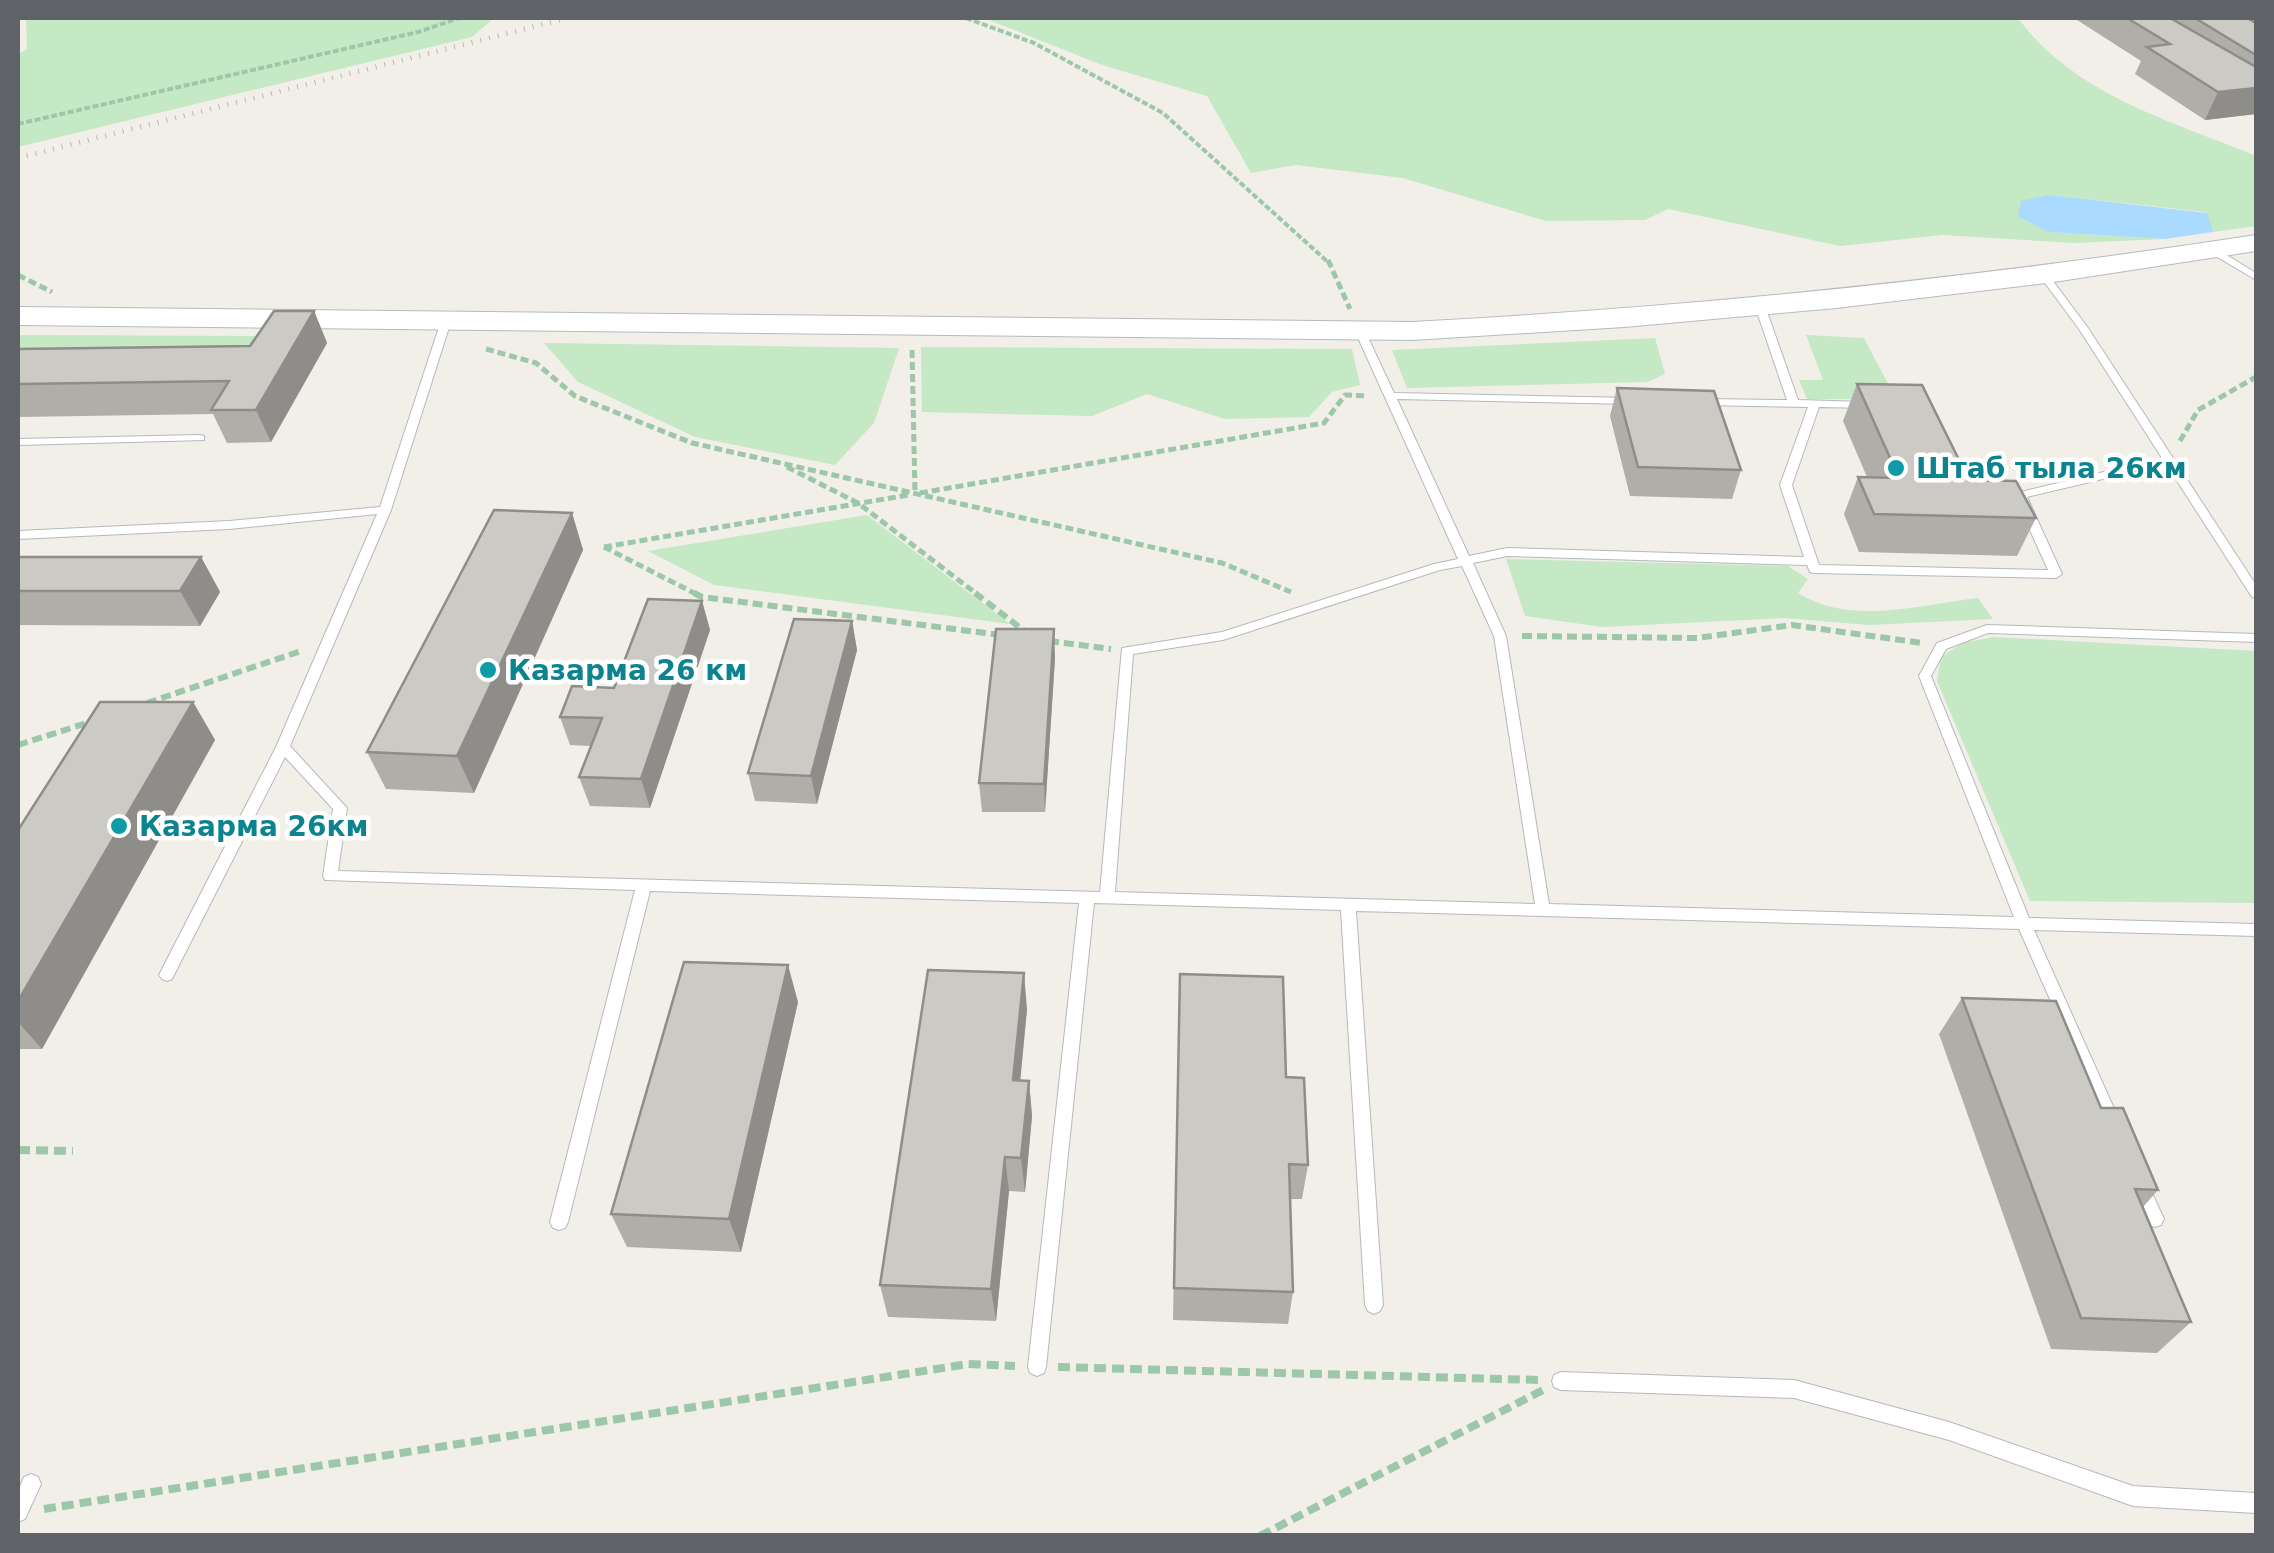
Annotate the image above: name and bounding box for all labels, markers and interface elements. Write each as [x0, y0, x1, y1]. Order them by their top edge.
place label: Штаб тыла 26км [1916, 452, 2187, 485]
marker: Штаб тыла 26км [1885, 457, 1907, 479]
place label: Казарма 26 км [508, 654, 747, 687]
marker: Казарма 26 км [477, 659, 499, 681]
place label: Казарма 26км [139, 810, 368, 843]
marker: Казарма 26км [108, 815, 130, 837]

